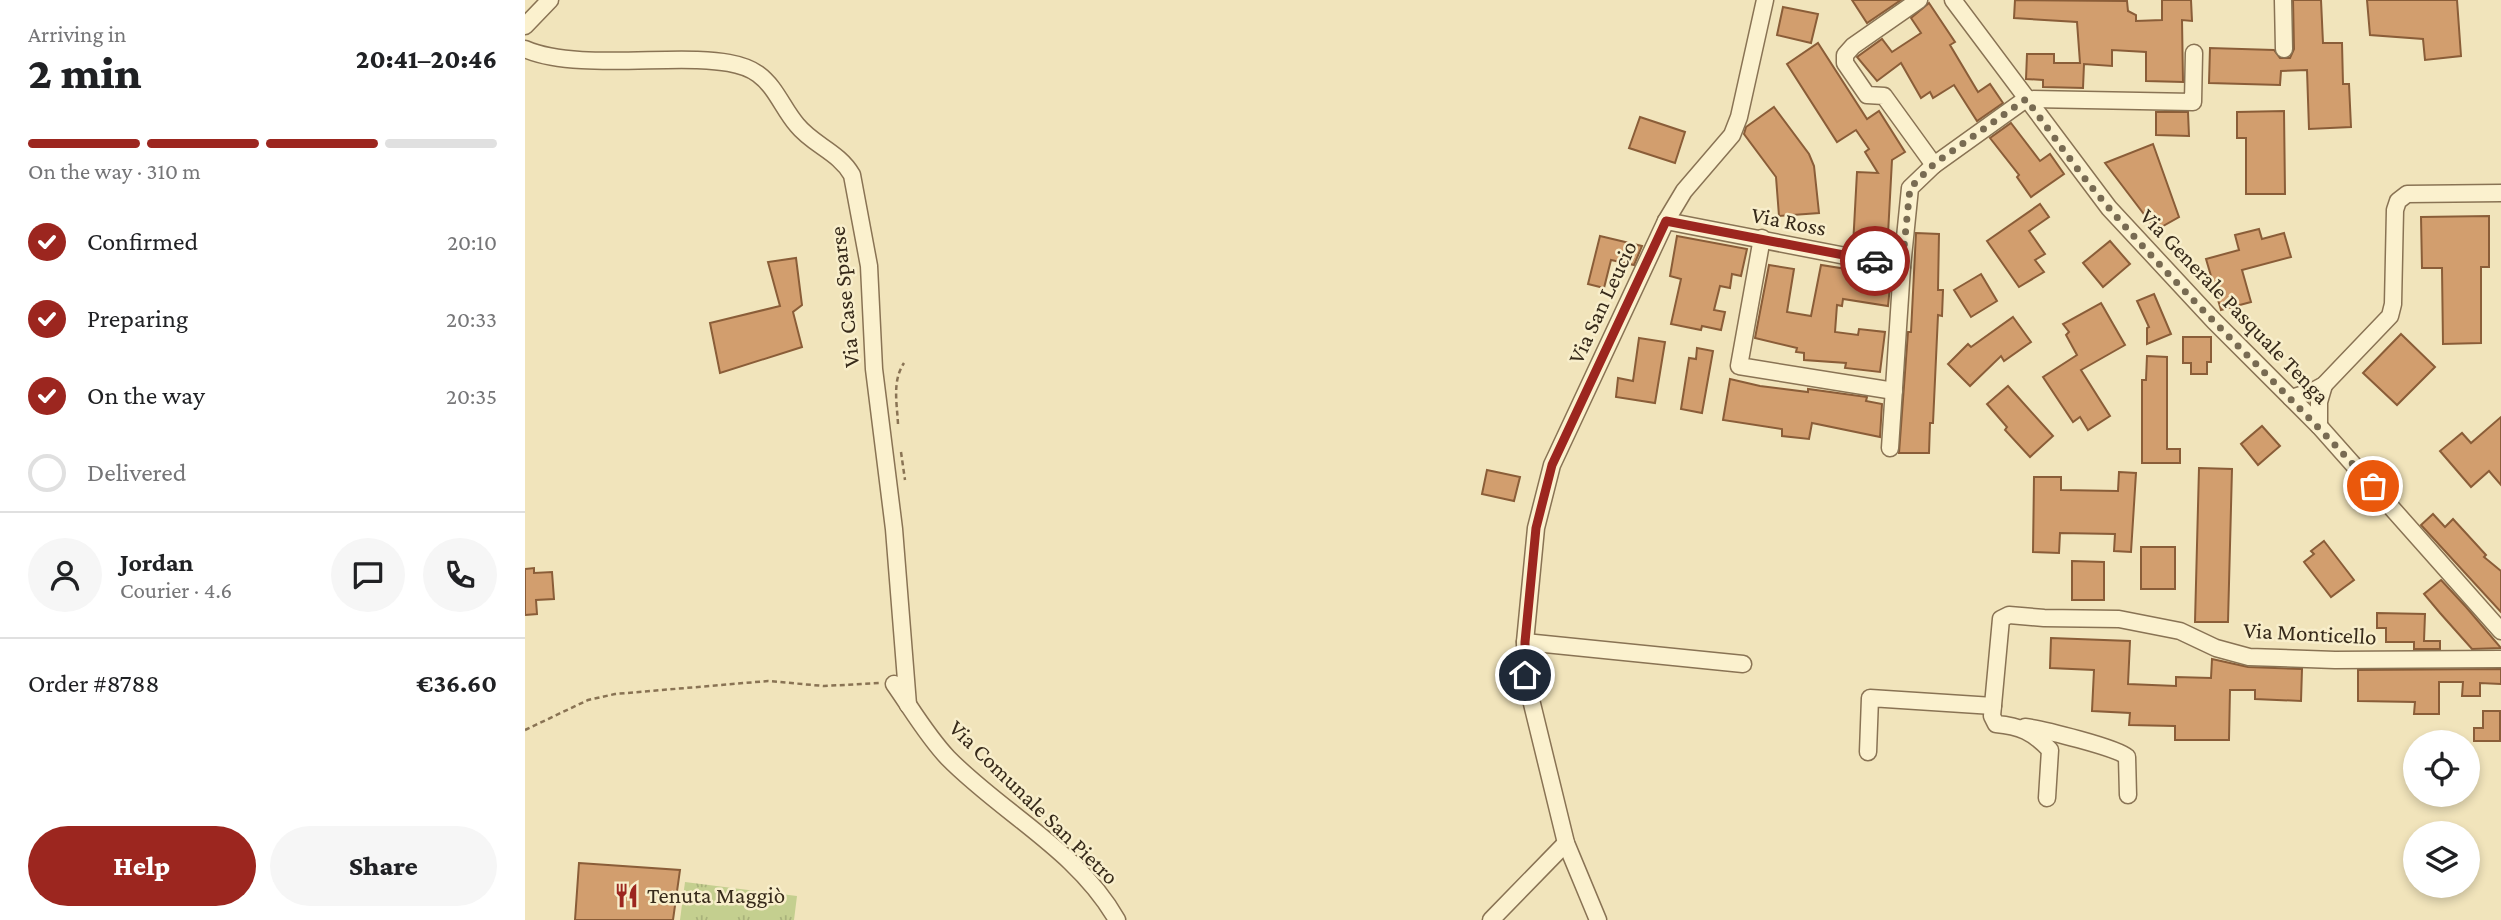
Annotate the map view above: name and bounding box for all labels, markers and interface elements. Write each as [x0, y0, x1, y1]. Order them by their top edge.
text: Arriving in [28, 21, 126, 47]
text: 20:41–20:46 [356, 45, 497, 74]
text: 2 min [28, 47, 142, 98]
text: On the way · 310 m [28, 158, 201, 184]
street label: Via Ross [1749, 201, 1829, 241]
street label: Via Generale Pasquale Tenga [2135, 203, 2335, 409]
icon: check [28, 223, 66, 261]
street label: Via Case Sparse [824, 225, 864, 369]
courier [1840, 226, 1910, 296]
text: Confirmed [87, 227, 198, 256]
text: 20:10 [447, 229, 497, 255]
street label: Via San Leucio [1562, 236, 1642, 368]
icon: car [1856, 242, 1894, 280]
icon: check [28, 300, 66, 338]
text: Preparing [87, 304, 188, 333]
text: 20:33 [446, 306, 497, 332]
icon: check [28, 377, 66, 415]
text: On the way [87, 381, 205, 410]
text: 20:35 [446, 383, 497, 409]
pin [2343, 456, 2403, 516]
text: Delivered [87, 458, 186, 487]
icon: bag [2354, 467, 2392, 505]
button: person [28, 538, 102, 612]
button: chat [331, 538, 405, 612]
button: phone [423, 538, 497, 612]
text: Jordan [120, 548, 194, 577]
text: Courier · 4.6 [120, 577, 232, 603]
street label: Via Monticello [2243, 617, 2377, 649]
pin [1495, 645, 1555, 705]
icon: home [1506, 656, 1544, 694]
text: Order #8788 [28, 669, 159, 698]
text: €36.60 [416, 669, 497, 698]
street label: Via Comunale San Pietro [944, 714, 1124, 890]
map controls [2403, 730, 2480, 898]
button: locate [2403, 730, 2480, 807]
button: layers [2403, 821, 2480, 898]
button: Help [28, 826, 256, 906]
button: Share [270, 826, 497, 906]
restaurant icon: Tenuta Maggiò [613, 881, 641, 909]
place label: Tenuta Maggiò [647, 882, 785, 908]

